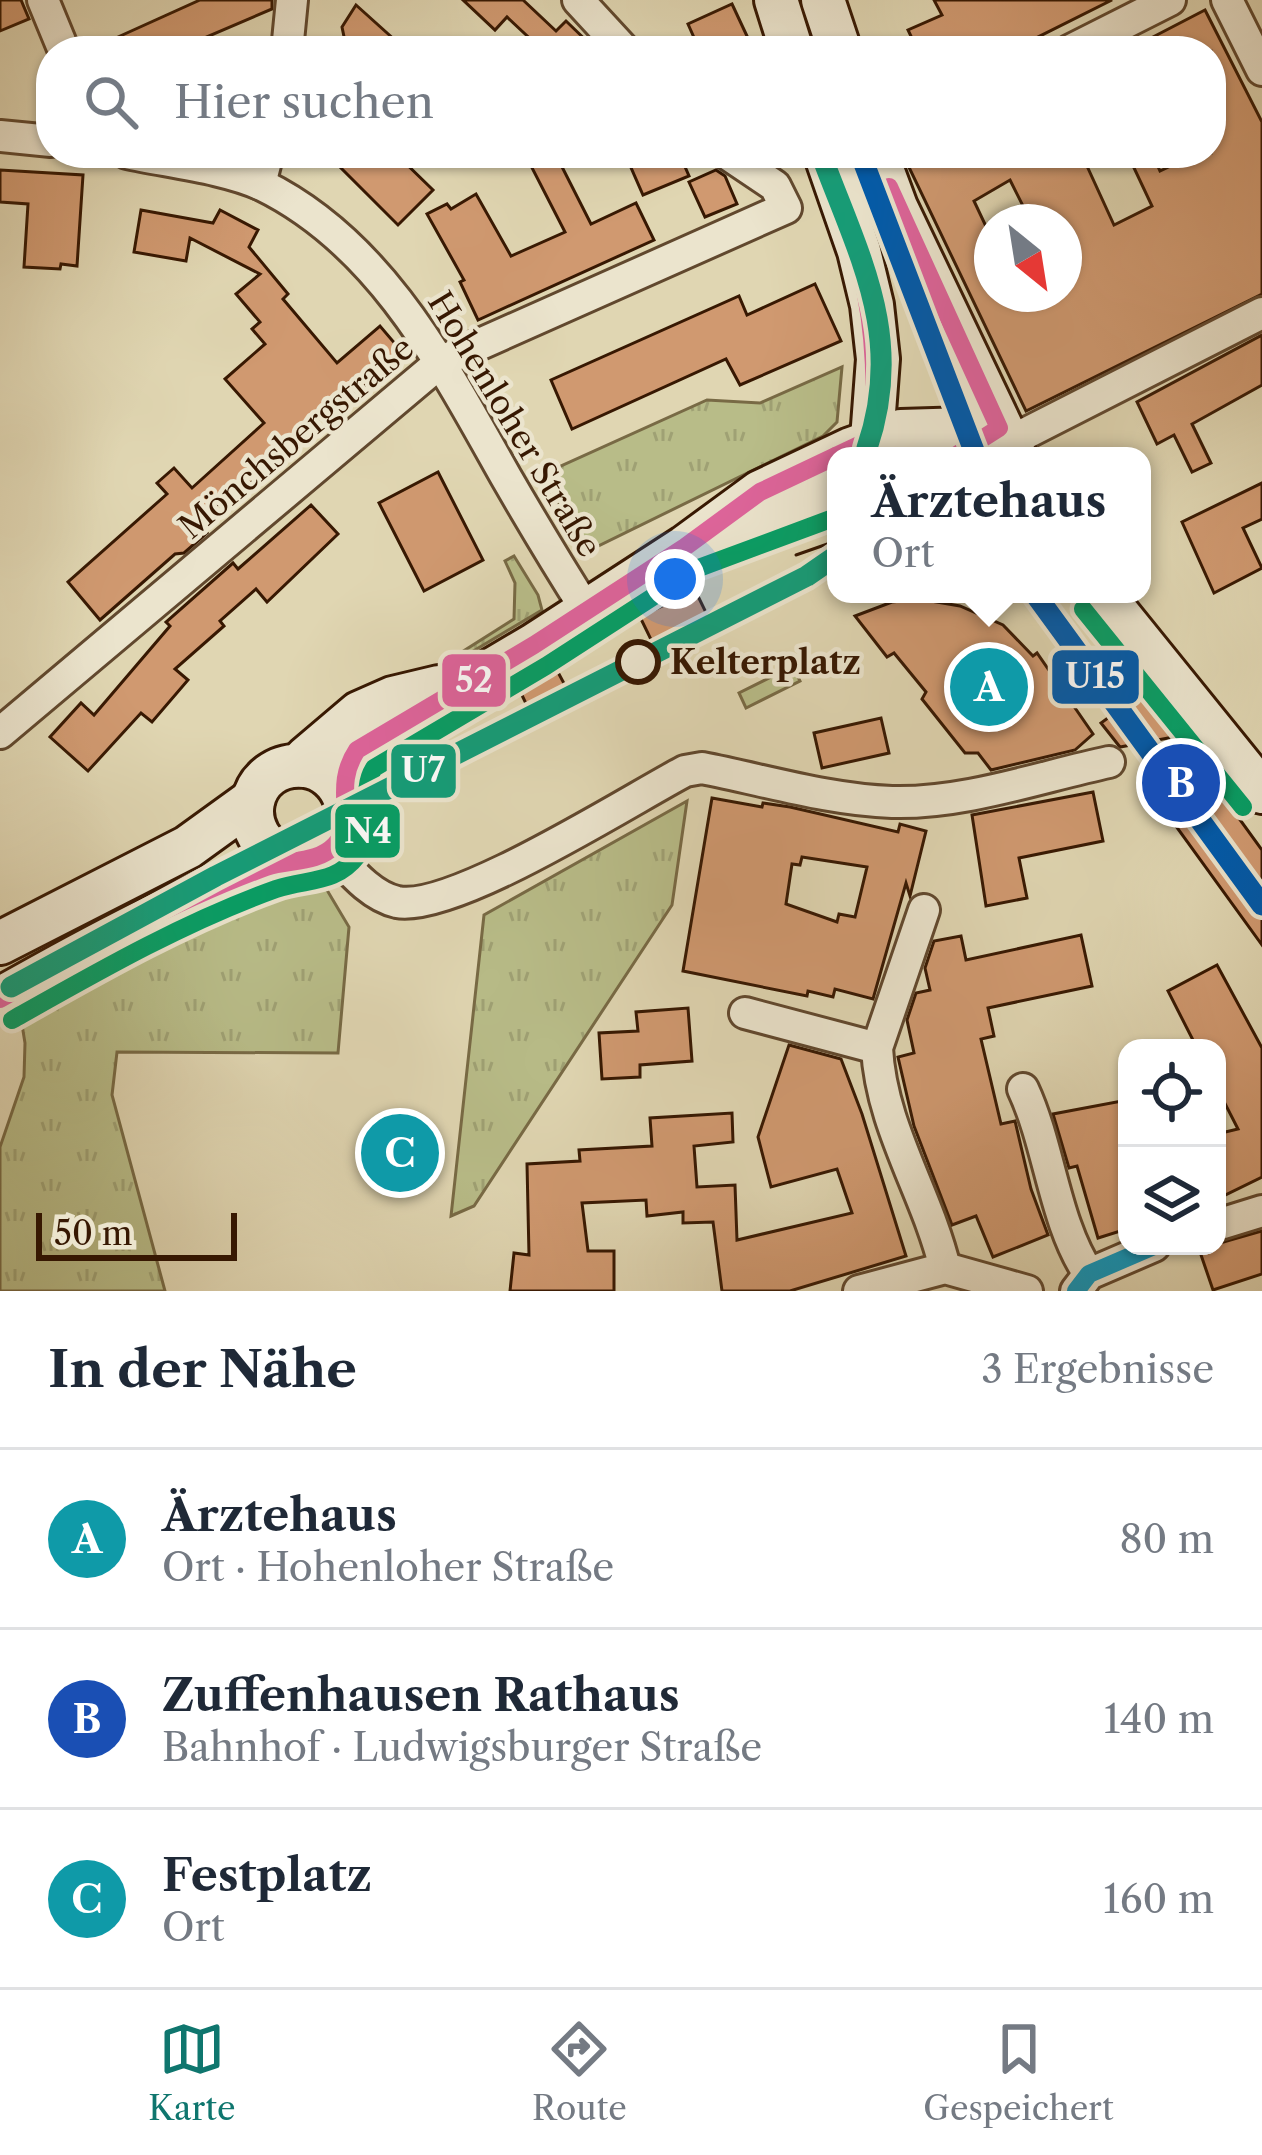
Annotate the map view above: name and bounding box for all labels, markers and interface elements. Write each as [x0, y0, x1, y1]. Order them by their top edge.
search box [36, 36, 1226, 168]
icon: search [78, 69, 144, 135]
text: Hier suchen [174, 74, 434, 130]
north arrow [974, 204, 1082, 312]
street label: Hohenloher Straße [419, 284, 610, 565]
street label: Mönchsbergstraße [171, 327, 422, 547]
popup [827, 447, 1151, 603]
text: Ärztehaus [872, 473, 1106, 529]
text: Ort [872, 529, 934, 577]
your location [645, 549, 705, 609]
marker: Kelterplatz [617, 641, 659, 683]
place label: Kelterplatz [670, 642, 861, 683]
pin: A [950, 642, 1028, 732]
line badge: U15 [1050, 648, 1141, 706]
line badge: 52 [440, 652, 508, 709]
text: U15 [1065, 656, 1125, 697]
text: 52 [455, 660, 493, 701]
pin: B [1142, 738, 1220, 828]
line badge: U7 [389, 742, 458, 800]
text: U7 [401, 750, 446, 791]
line badge: N4 [333, 802, 402, 860]
text: N4 [344, 811, 392, 852]
map controls [1118, 1039, 1226, 1255]
button: locate [1118, 1039, 1226, 1147]
pin: C [361, 1108, 439, 1198]
button: layers [1118, 1147, 1226, 1255]
scale bar [36, 1207, 237, 1260]
text: 50 m [54, 1213, 132, 1254]
text: In der Nähe [48, 1338, 357, 1400]
text: 3 Ergebnisse [981, 1345, 1214, 1393]
text: Ärztehaus [162, 1487, 397, 1543]
text: A [72, 1515, 102, 1563]
text: 80 m [1119, 1515, 1214, 1563]
text: Ort · Hohenloher Straße [162, 1543, 614, 1591]
text: Zuffenhausen Rathaus [162, 1667, 680, 1723]
text: B [73, 1695, 102, 1743]
text: 140 m [1104, 1695, 1214, 1743]
text: Bahnhof · Ludwigsburger Straße [162, 1723, 762, 1771]
text: Festplatz [162, 1847, 372, 1903]
text: C [71, 1875, 103, 1923]
text: 160 m [1103, 1875, 1214, 1923]
text: Ort [162, 1903, 225, 1951]
tab: Karte [148, 2016, 235, 2129]
tab: Route [532, 2016, 627, 2129]
tab: Gespeichert [923, 2016, 1114, 2129]

